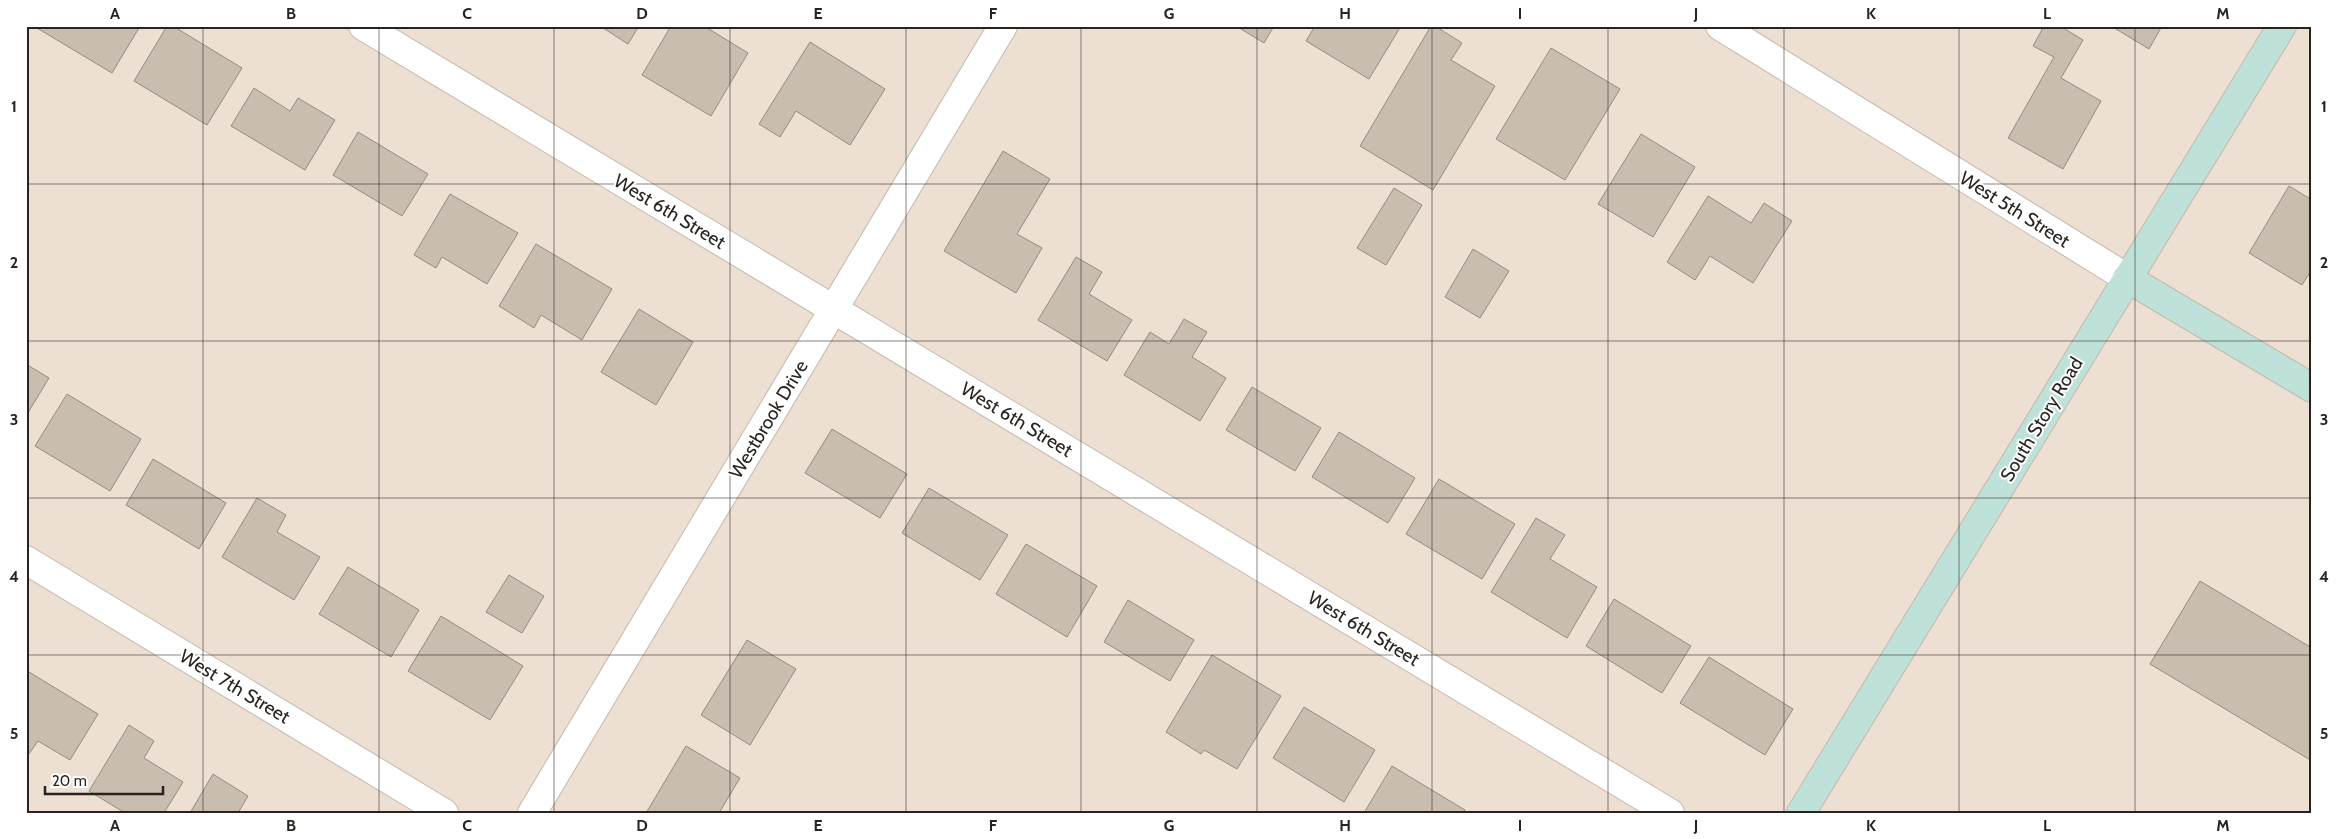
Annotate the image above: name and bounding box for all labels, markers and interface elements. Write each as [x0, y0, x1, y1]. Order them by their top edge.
text: A [110, 4, 120, 23]
text: B [286, 4, 296, 23]
text: C [462, 4, 472, 23]
text: D [636, 4, 648, 23]
text: E [813, 4, 823, 23]
text: F [989, 4, 998, 23]
text: G [1164, 4, 1174, 23]
text: H [1339, 4, 1351, 23]
text: I [1518, 4, 1522, 23]
text: J [1693, 4, 1698, 23]
text: K [1866, 4, 1876, 23]
text: L [2043, 4, 2051, 23]
text: M [2216, 4, 2230, 23]
text: 1 [11, 97, 17, 116]
text: 1 [2321, 97, 2327, 116]
street label: West 5th Street [1955, 166, 2075, 253]
street label: West 6th Street [610, 169, 730, 254]
text: 2 [10, 253, 18, 272]
text: 2 [2320, 253, 2328, 272]
street label: South Story Road [1995, 353, 2088, 486]
street label: Westbrook Drive [724, 356, 813, 483]
street label: West 6th Street [957, 377, 1077, 462]
text: 3 [10, 410, 18, 429]
text: 3 [2320, 410, 2328, 429]
text: 4 [9, 567, 19, 586]
text: 4 [2319, 567, 2329, 586]
street label: West 6th Street [1304, 586, 1424, 671]
street label: West 7th Street [175, 644, 295, 729]
text: 5 [10, 724, 18, 743]
text: 5 [2320, 724, 2328, 743]
scale bar [45, 764, 162, 796]
text: 20 m [52, 772, 87, 790]
text: A [110, 816, 120, 835]
text: B [286, 816, 296, 835]
text: C [462, 816, 472, 835]
text: D [636, 816, 648, 835]
text: E [813, 816, 823, 835]
text: F [989, 816, 998, 835]
text: G [1164, 816, 1174, 835]
text: H [1339, 816, 1351, 835]
text: I [1518, 816, 1522, 835]
text: J [1693, 816, 1698, 835]
text: K [1866, 816, 1876, 835]
text: L [2043, 816, 2051, 835]
text: M [2216, 816, 2230, 835]

